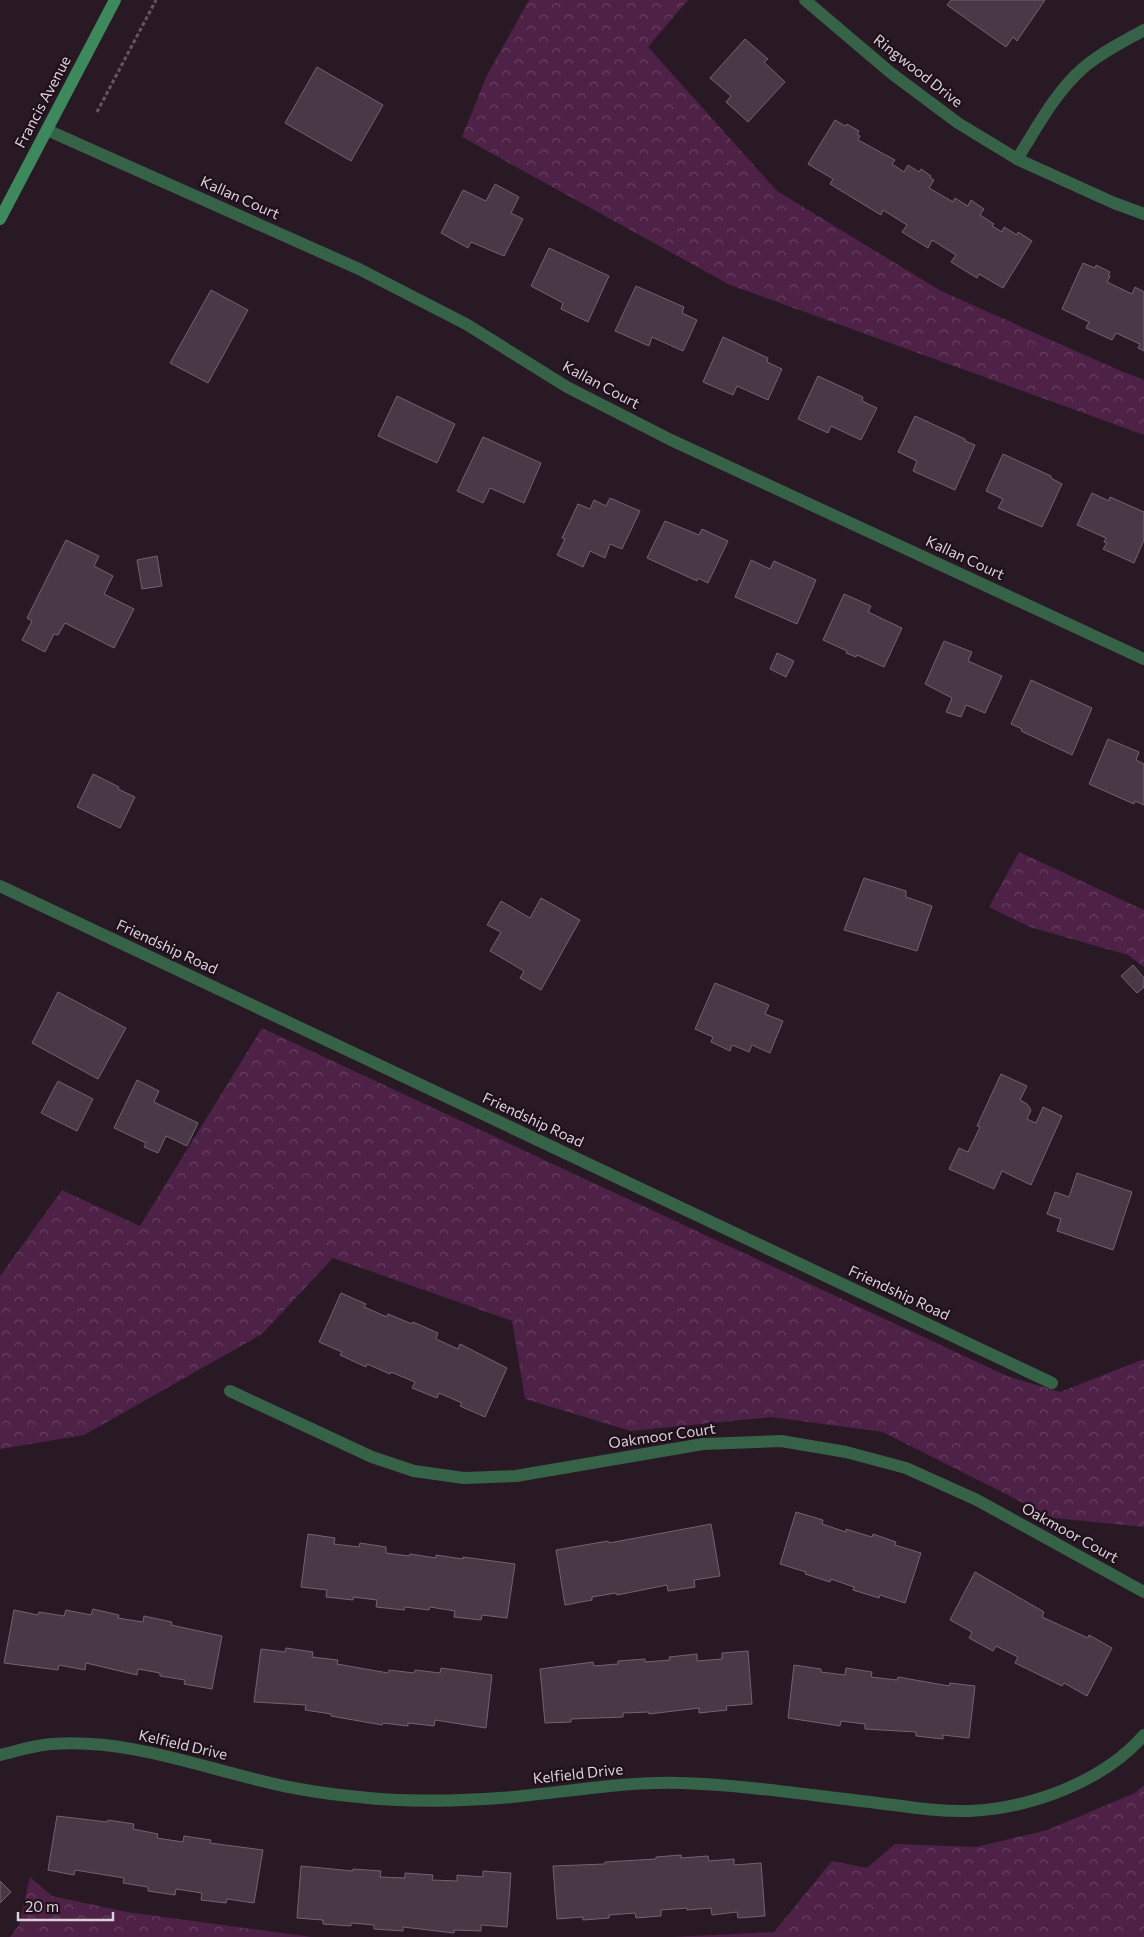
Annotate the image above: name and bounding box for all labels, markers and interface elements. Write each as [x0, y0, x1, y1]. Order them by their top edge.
street label: Ringwood Drive [870, 30, 967, 111]
street label: Francis Avenue [10, 52, 74, 151]
street label: Kallan Court [198, 172, 283, 223]
street label: Kallan Court [560, 356, 643, 412]
street label: Kallan Court [923, 531, 1008, 583]
street label: Friendship Road [114, 915, 221, 977]
street label: Friendship Road [480, 1088, 587, 1150]
street label: Friendship Road [846, 1261, 953, 1323]
street label: Oakmoor Court [607, 1419, 717, 1451]
street label: Oakmoor Court [1019, 1498, 1122, 1566]
street label: Kelfield Drive [137, 1725, 229, 1763]
street label: Kelfield Drive [532, 1759, 624, 1787]
scale bar [18, 1890, 112, 1922]
text: 20 m [25, 1897, 59, 1915]

